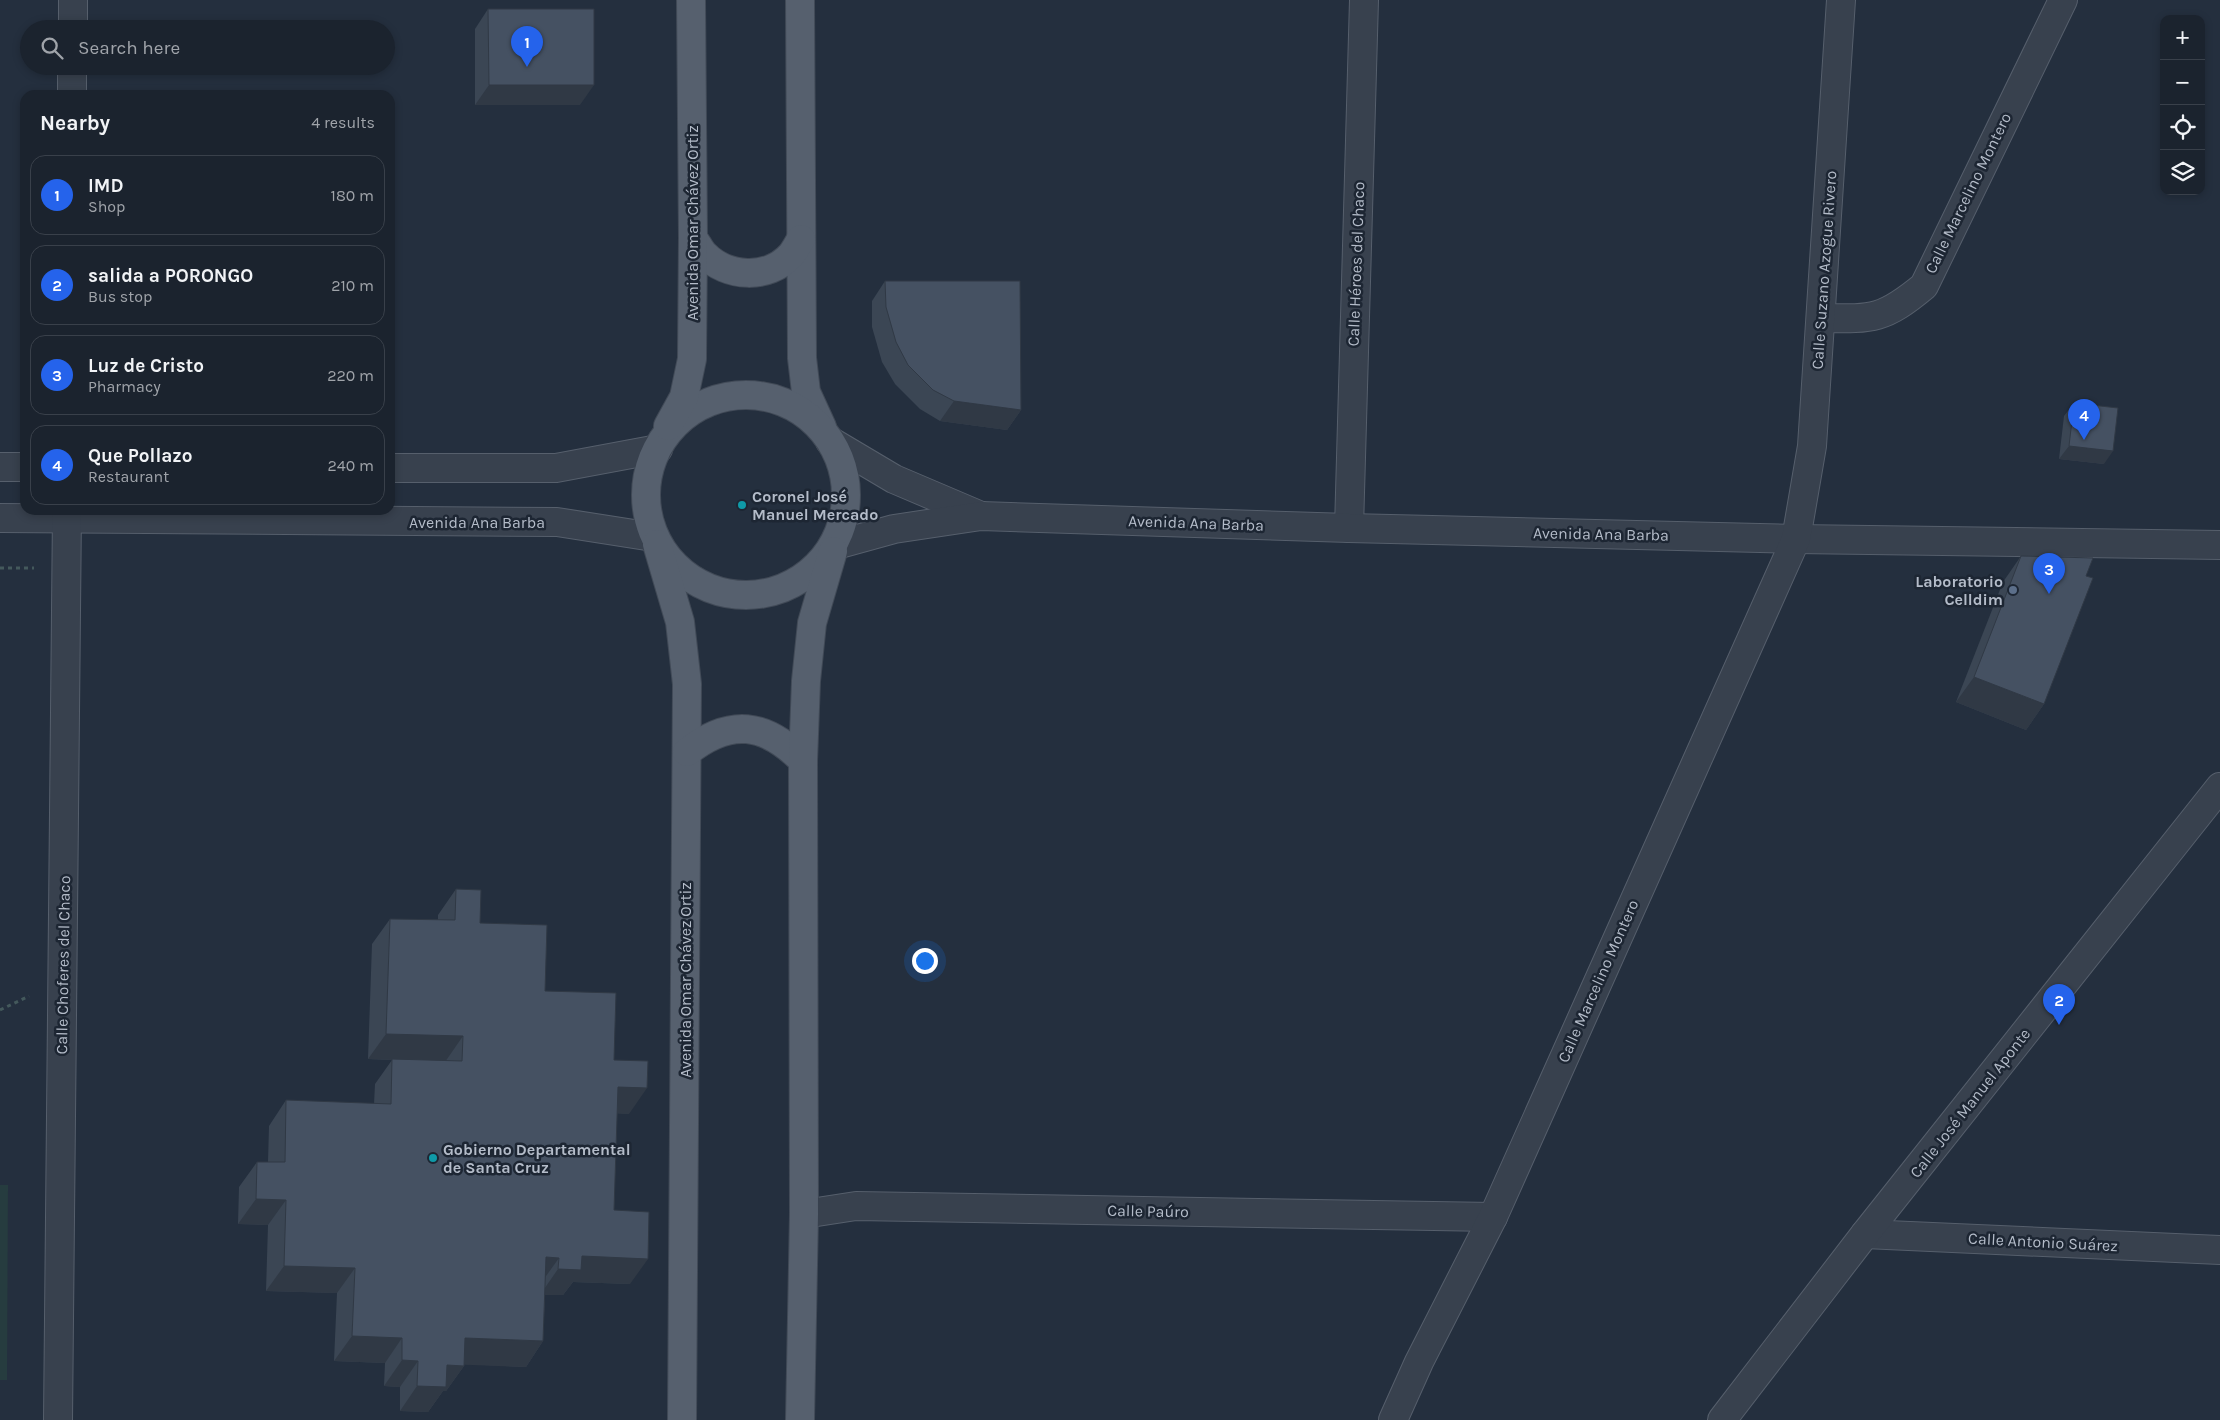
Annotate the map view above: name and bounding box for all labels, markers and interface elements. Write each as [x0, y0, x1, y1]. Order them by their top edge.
map controls [2160, 15, 2205, 195]
button: + [2160, 15, 2205, 60]
search box [20, 20, 395, 75]
pin: 1 [511, 26, 543, 67]
icon: search [38, 34, 66, 62]
text: Search here [78, 37, 180, 59]
button: − [2160, 60, 2205, 105]
button: locate [2160, 105, 2205, 150]
street label: Calle Marcelino Montero [1921, 110, 2015, 276]
text: Nearby [40, 111, 110, 135]
text: 4 results [311, 113, 375, 132]
street label: Avenida Omar Chávez Ortiz [683, 125, 702, 321]
button: layers [2160, 150, 2205, 195]
street label: Calle Suzano Azogue Rivero [1808, 170, 1840, 370]
text: IMD [88, 175, 123, 197]
street label: Calle Héroes del Chaco [1344, 181, 1368, 347]
text: 1 [54, 186, 60, 205]
text: 180 m [331, 186, 374, 205]
text: Shop [88, 197, 125, 216]
text: salida a PORONGO [88, 265, 253, 287]
text: 2 [52, 276, 62, 295]
text: 210 m [331, 276, 374, 295]
text: Bus stop [88, 287, 152, 306]
text: Luz de Cristo [88, 355, 204, 377]
text: 3 [52, 366, 62, 385]
text: 220 m [327, 366, 374, 385]
text: Pharmacy [88, 377, 161, 396]
pin: 4 [2068, 399, 2100, 440]
text: Que Pollazo [88, 445, 192, 467]
text: 4 [52, 456, 62, 475]
text: 240 m [328, 456, 374, 475]
text: Restaurant [88, 467, 169, 486]
place label: Coronel José Manuel Mercado [752, 487, 878, 524]
marker: Coronel José Manuel Mercado [736, 499, 748, 511]
street label: Avenida Ana Barba [1128, 511, 1264, 535]
street label: Avenida Ana Barba [409, 513, 545, 532]
street label: Avenida Ana Barba [1533, 523, 1669, 545]
pin: 3 [2033, 553, 2065, 594]
place label: Laboratorio Celldim [1915, 572, 2003, 609]
marker: Laboratorio Celldim [2007, 584, 2019, 596]
street label: Calle Choferes del Chaco [52, 875, 74, 1055]
street label: Avenida Omar Chávez Ortiz [676, 882, 695, 1078]
street label: Calle Marcelino Montero [1553, 897, 1643, 1065]
your location [912, 948, 938, 974]
pin: 2 [2043, 984, 2075, 1025]
street label: Calle José Manuel Aponte [1906, 1024, 2034, 1182]
place label: Gobierno Departamental de Santa Cruz [443, 1140, 631, 1177]
marker: Gobierno Departamental de Santa Cruz [427, 1152, 439, 1164]
street label: Calle Paúro [1107, 1201, 1189, 1221]
street label: Calle Antonio Suárez [1968, 1229, 2118, 1255]

